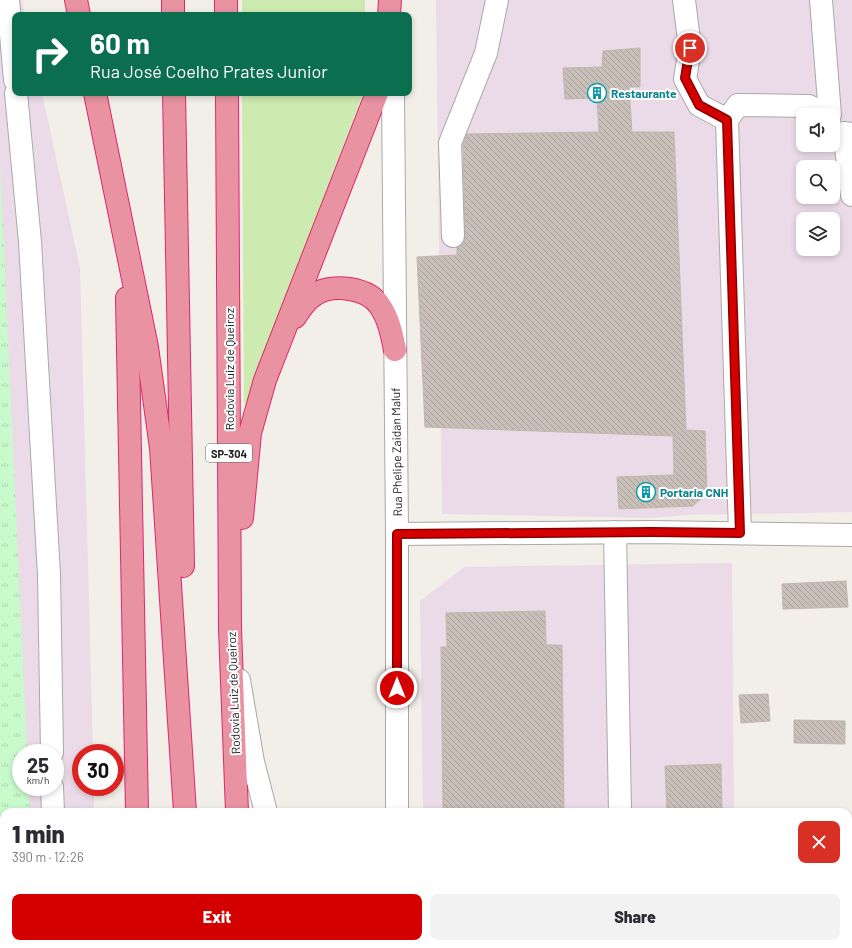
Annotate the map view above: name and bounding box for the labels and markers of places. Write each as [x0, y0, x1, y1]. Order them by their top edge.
pin [673, 31, 707, 65]
building icon: Restaurante [586, 82, 608, 104]
place label: Restaurante [611, 86, 677, 100]
building icon: Portaria CNH [635, 481, 657, 503]
place label: Portaria CNH [660, 485, 728, 499]

